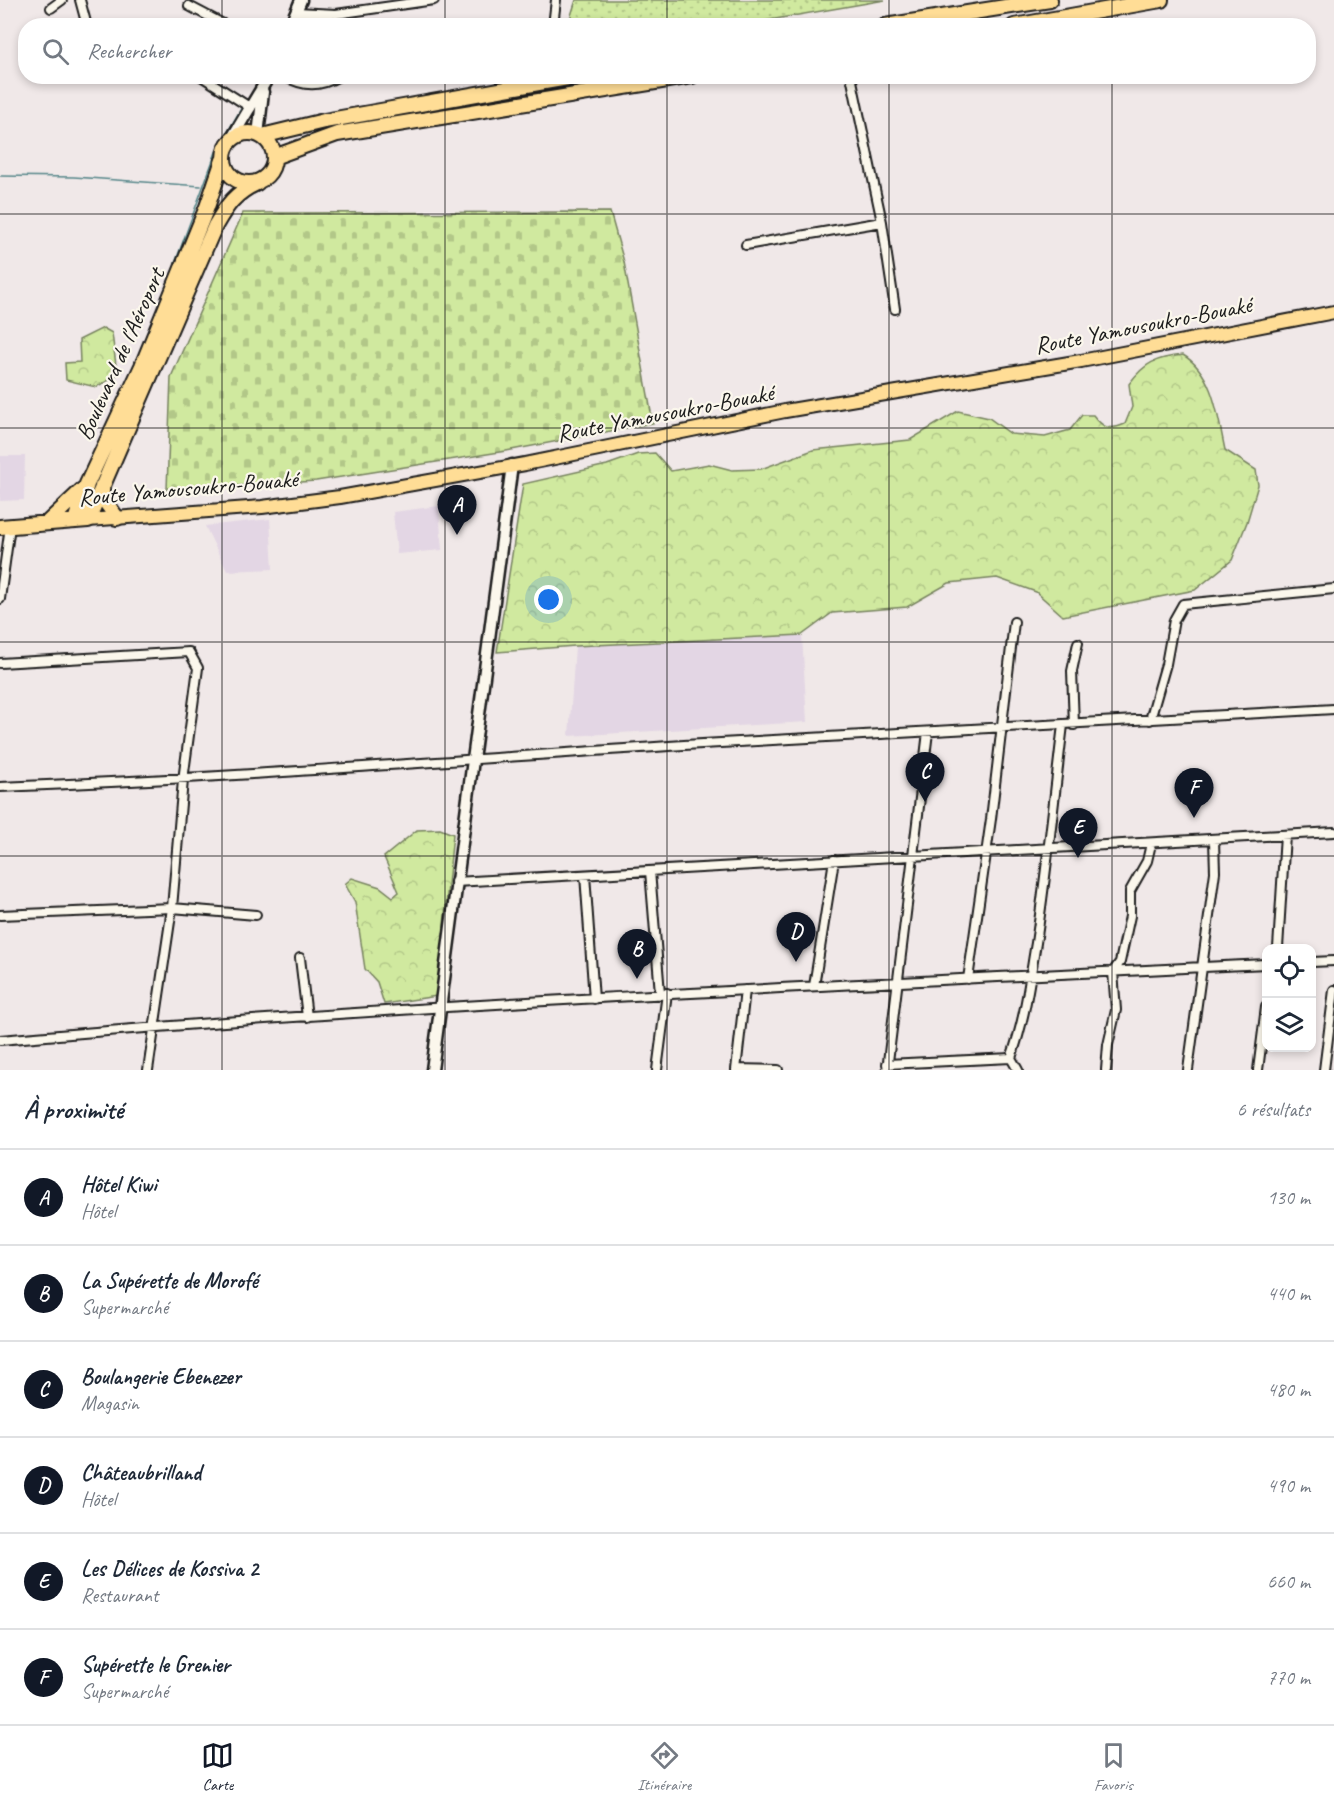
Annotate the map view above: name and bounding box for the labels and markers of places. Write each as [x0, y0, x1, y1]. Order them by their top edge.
pin: A [438, 486, 476, 535]
pin: C [906, 752, 944, 802]
pin: F [1174, 768, 1214, 818]
pin: E [1058, 808, 1098, 858]
pin: D [776, 912, 816, 962]
pin: B [618, 930, 656, 979]

